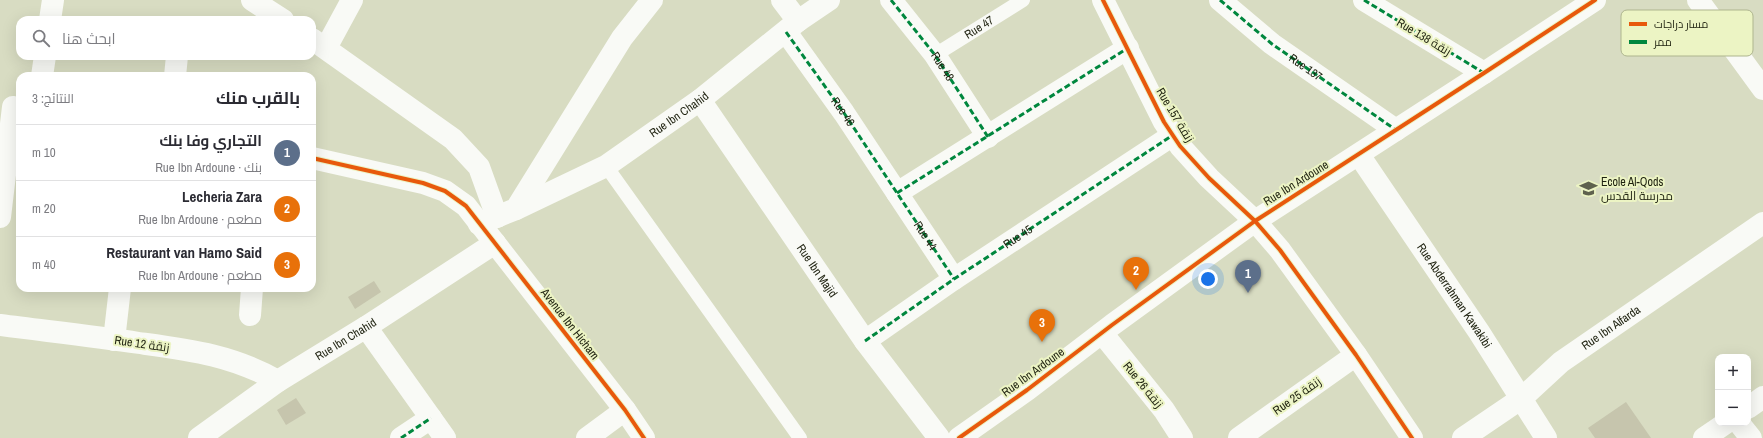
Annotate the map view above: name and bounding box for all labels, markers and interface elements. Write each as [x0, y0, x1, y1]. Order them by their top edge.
legend [1621, 10, 1753, 56]
street label: Rue 47 [961, 12, 997, 43]
street label: Rue 138 زنقة [1394, 14, 1454, 60]
search box [16, 16, 316, 60]
text: مسار دراجات [1654, 17, 1708, 31]
icon: search [30, 27, 52, 49]
text: ابحث هنا [62, 28, 116, 49]
text: ممر [1653, 35, 1672, 49]
street label: Rue 48 [927, 49, 958, 84]
street label: Rue 137 [1286, 50, 1326, 85]
street label: Rue 157 زنقة [1152, 85, 1198, 145]
text: بالقرب منك [216, 86, 300, 109]
street label: Rue Ibn Chahid [646, 88, 712, 141]
text: النتائج: 3 [32, 90, 74, 107]
street label: Rue 46 [827, 94, 859, 129]
text: التجاري وفا بنك [160, 130, 262, 151]
text: 10 m [32, 144, 56, 161]
text: 1 [284, 144, 290, 161]
street label: Rue Ibn Ardoune [1260, 157, 1332, 209]
text: بنك · Rue Ibn Ardoune [155, 159, 262, 176]
place label: Ecole Al-Qods مدرسة القدس [1601, 174, 1673, 204]
school or university icon: Ecole Al-Qods مدرسة القدس [1578, 179, 1598, 199]
text: Lecheria Zara [182, 186, 262, 207]
text: 20 m [32, 200, 56, 217]
text: 2 [284, 200, 290, 217]
text: مطعم · Rue Ibn Ardoune [138, 211, 262, 228]
street label: Rue 44 [910, 218, 941, 254]
street label: Rue 45 [1000, 221, 1036, 252]
street label: Rue Abderrahman Kawakibi [1413, 240, 1495, 351]
street label: Rue Ibn Majid [793, 241, 841, 301]
text: Restaurant van Hamo Said [106, 242, 262, 263]
text: 40 m [32, 256, 56, 273]
text: 3 [284, 256, 290, 273]
pin: 2 [1123, 257, 1149, 290]
pin: 1 [1235, 260, 1261, 293]
text: مطعم · Rue Ibn Ardoune [138, 267, 262, 284]
your location [1198, 269, 1218, 289]
street label: Avenue Ibn Hicham [537, 284, 603, 363]
street label: Rue Ibn Alfarda [1578, 301, 1644, 353]
pin: 3 [1029, 309, 1055, 342]
street label: Rue Ibn Chahid [312, 314, 379, 364]
street label: Rue 12 زنقة [113, 332, 171, 356]
street label: Rue Ibn Ardoune [998, 344, 1068, 400]
map controls [1715, 354, 1751, 426]
button: + [1715, 354, 1751, 390]
street label: Rue 26 زنقة [1119, 358, 1167, 412]
street label: Rue 25 زنقة [1270, 374, 1324, 418]
button: − [1715, 390, 1751, 426]

